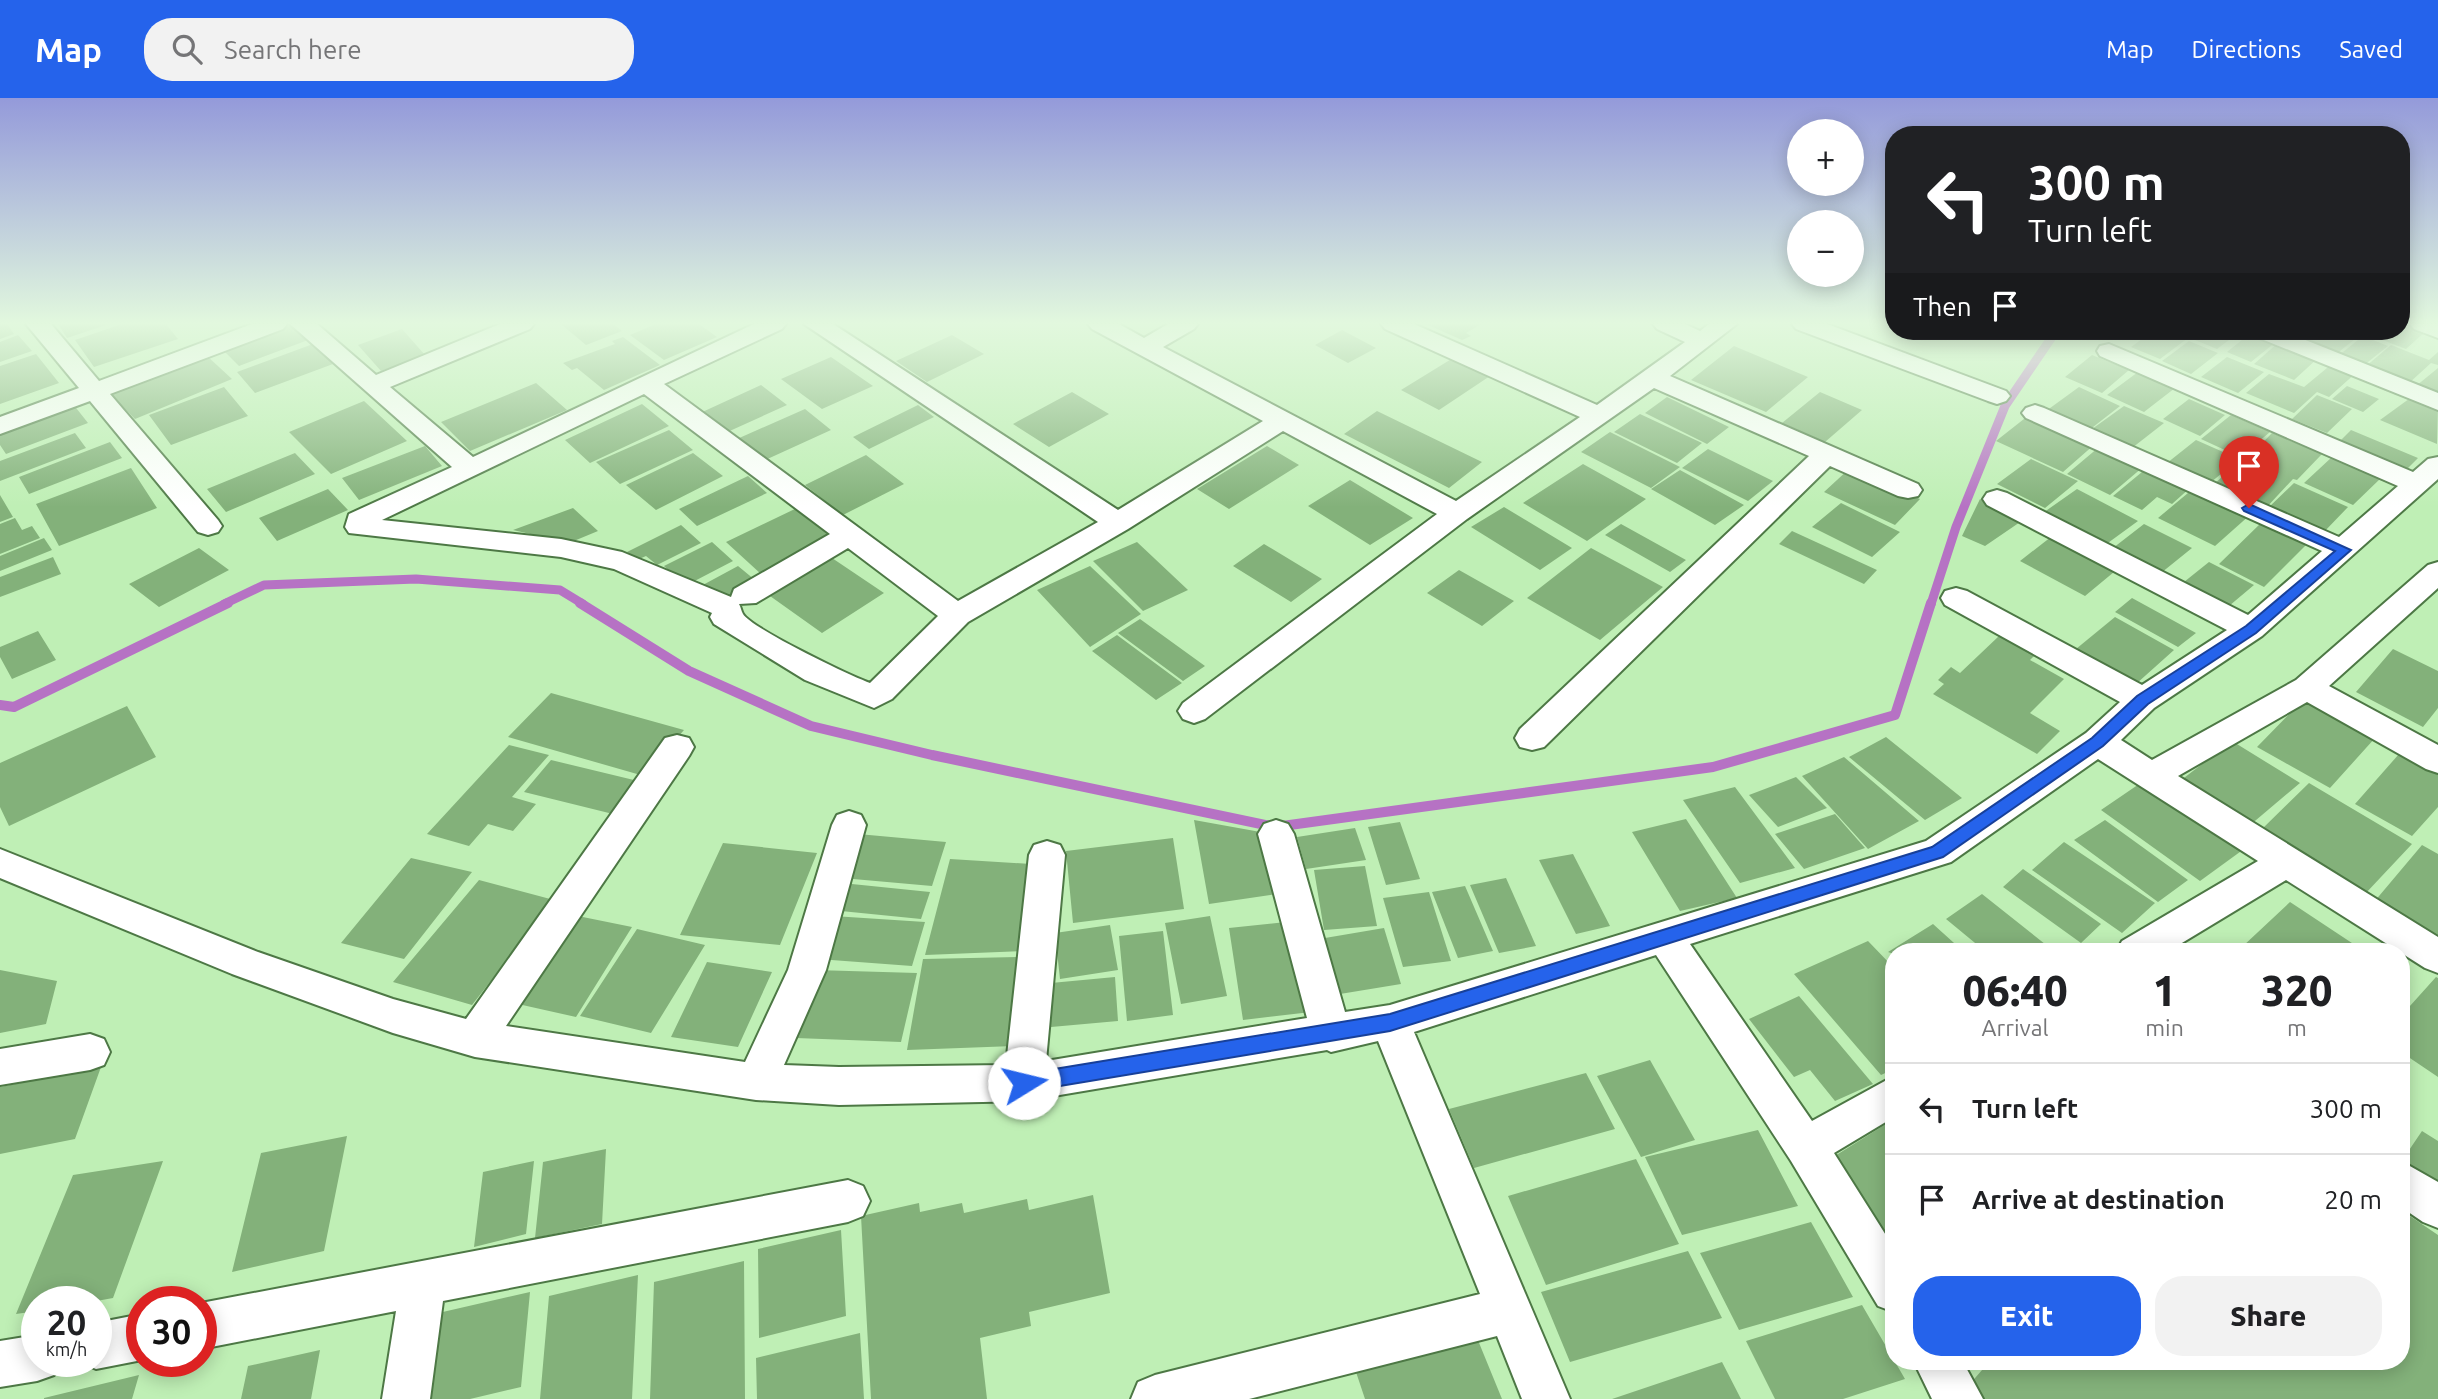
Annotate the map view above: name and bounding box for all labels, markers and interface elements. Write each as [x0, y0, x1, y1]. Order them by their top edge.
search box [144, 18, 634, 81]
icon: search [168, 30, 206, 68]
text: Map [35, 31, 102, 68]
text: Search here [224, 35, 362, 64]
text: Map [2106, 36, 2153, 63]
text: Directions [2191, 36, 2301, 63]
text: Saved [2339, 36, 2403, 63]
map controls [1787, 119, 1864, 287]
button: + [1787, 119, 1864, 196]
icon: left [1913, 154, 2004, 245]
text: 300 m [2028, 154, 2165, 209]
button: − [1787, 210, 1864, 287]
text: Turn left [2028, 212, 2152, 248]
icon: arrive [1986, 287, 2024, 325]
text: Then [1913, 292, 1972, 321]
pin [2219, 436, 2279, 508]
icon: arrive [2230, 447, 2268, 485]
text: 06:40 [1963, 967, 2068, 1014]
text: 1 [2153, 967, 2176, 1014]
text: 320 [2261, 967, 2332, 1014]
text: Arrival [1982, 1015, 2049, 1040]
text: min [2145, 1015, 2184, 1040]
text: m [2287, 1015, 2307, 1040]
position arrow [987, 1046, 1061, 1120]
icon: left [1913, 1090, 1951, 1128]
text: Turn left [1972, 1094, 2078, 1123]
text: 300 m [2310, 1094, 2382, 1123]
icon: arrive [1913, 1181, 1951, 1219]
text: Arrive at destination [1972, 1185, 2225, 1214]
text: 20 m [2324, 1185, 2382, 1214]
button: Exit [1913, 1276, 2141, 1356]
button: Share [2155, 1276, 2382, 1356]
speed limit sign: 30 [126, 1286, 217, 1377]
text: 20 [47, 1302, 86, 1342]
text: km/h [46, 1339, 87, 1359]

